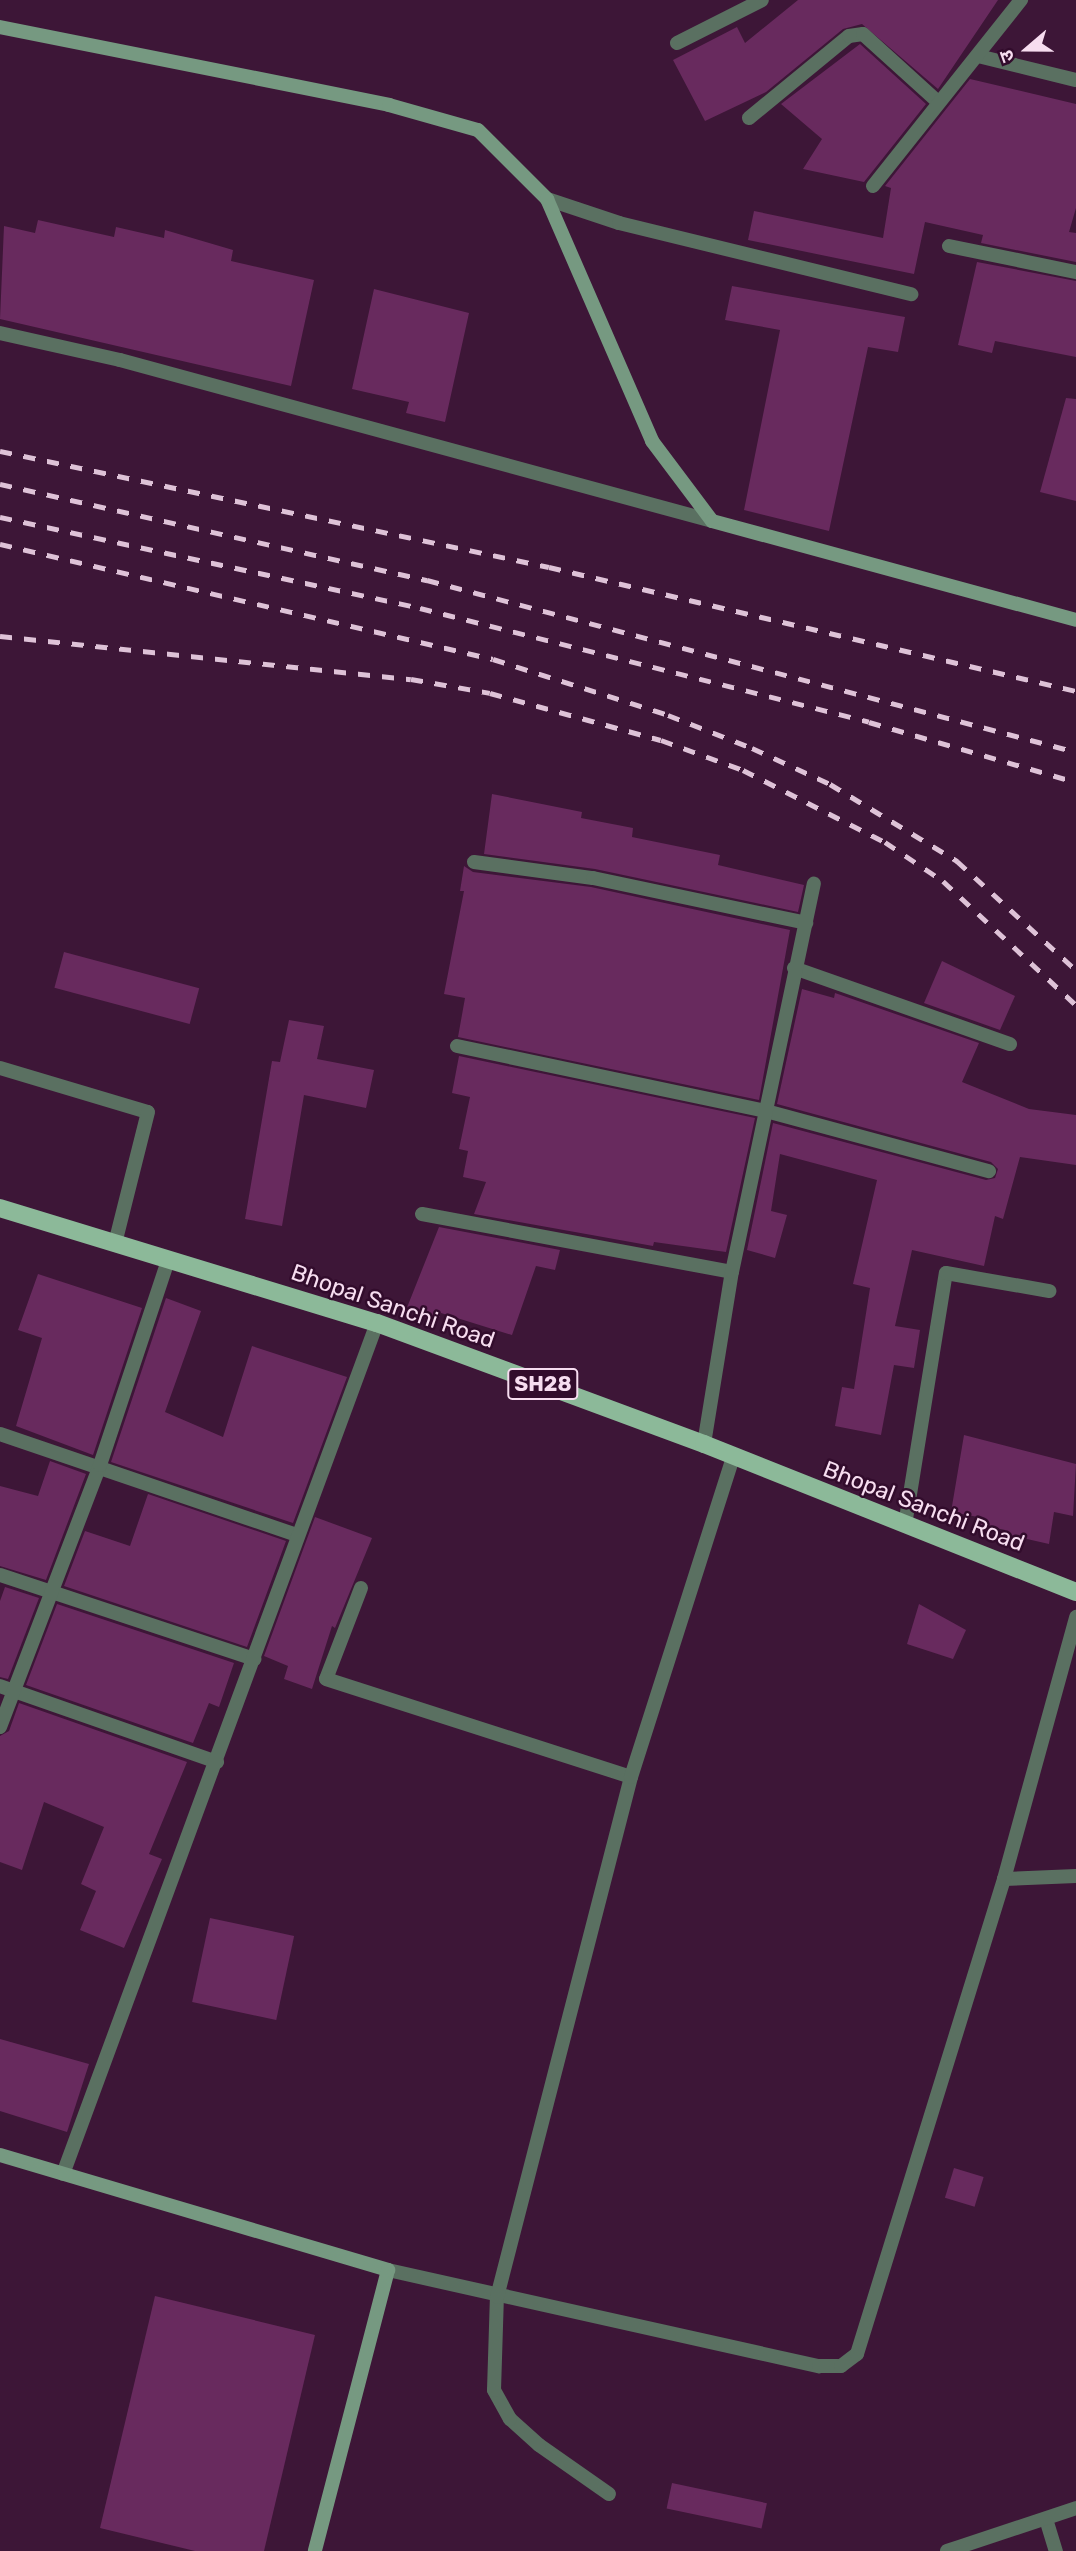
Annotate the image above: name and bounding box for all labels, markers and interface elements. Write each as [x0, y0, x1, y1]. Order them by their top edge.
north arrow [992, 14, 1062, 84]
text: उ [994, 47, 1020, 66]
street label: Bhopal Sanchi Road [288, 1258, 498, 1354]
road number: SH28 [506, 1366, 580, 1402]
street label: Bhopal Sanchi Road [819, 1455, 1029, 1557]

